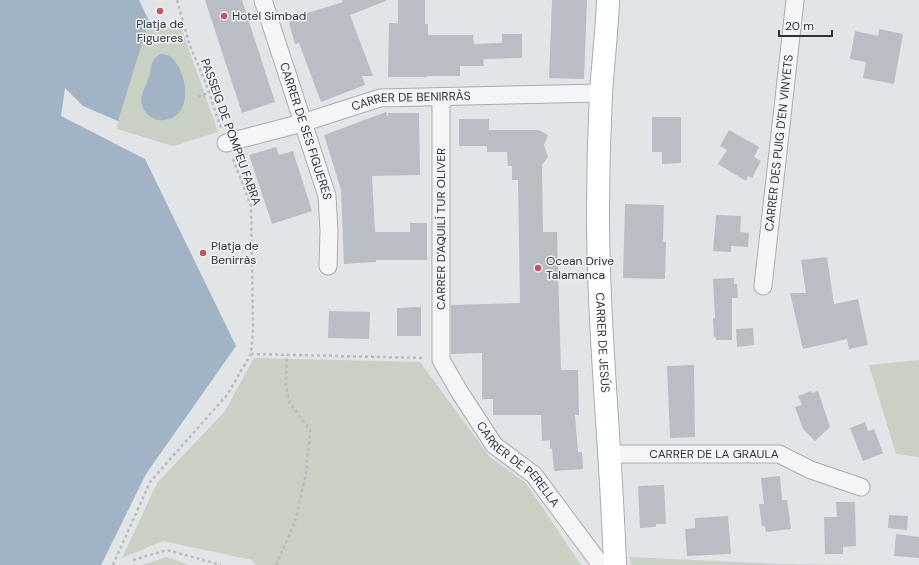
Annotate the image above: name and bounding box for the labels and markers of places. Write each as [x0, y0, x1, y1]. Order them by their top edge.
marker: Platja de Figueres [155, 6, 165, 16]
place label: Hotel Simbad [232, 8, 306, 24]
marker: Hotel Simbad [219, 11, 229, 21]
place label: Platja de Figueres [136, 16, 184, 46]
place label: Platja de Benirràs [211, 238, 259, 268]
marker: Platja de Benirràs [198, 248, 208, 258]
place label: Ocean Drive Talamanca [546, 253, 614, 283]
marker: Ocean Drive Talamanca [533, 263, 543, 273]

